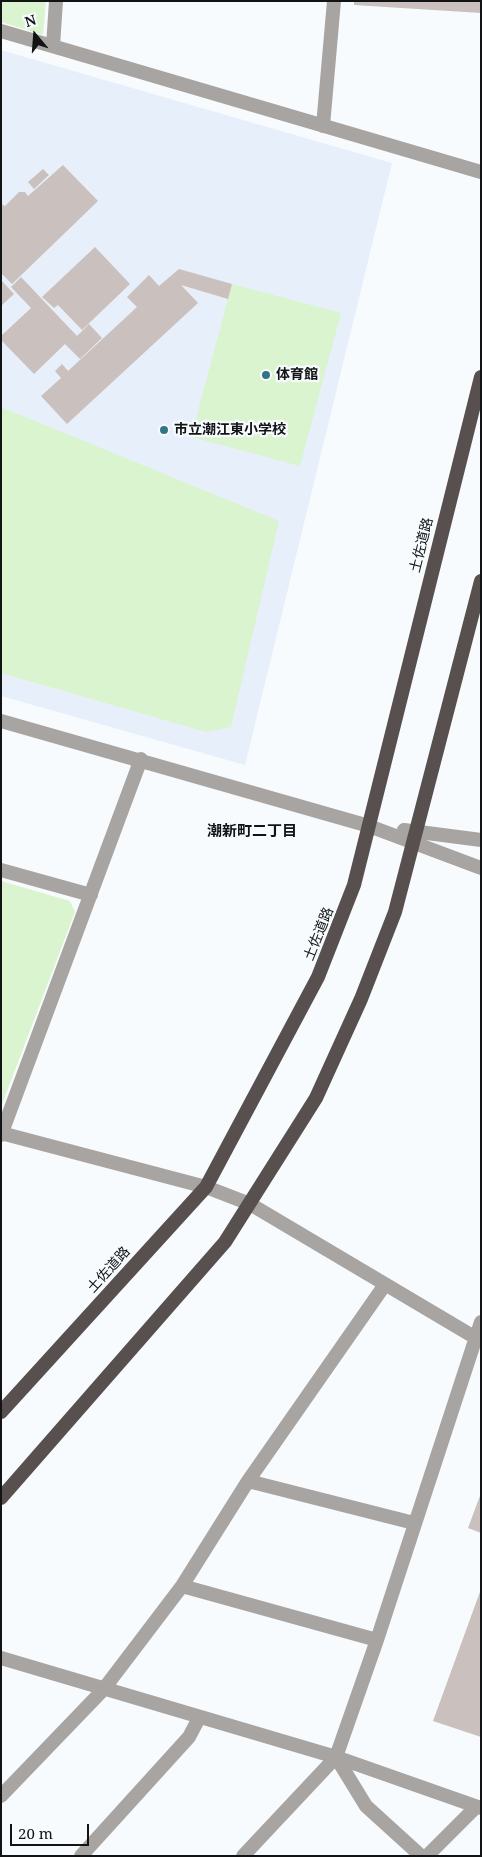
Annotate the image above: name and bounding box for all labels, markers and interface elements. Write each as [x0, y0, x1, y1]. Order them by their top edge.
north arrow [10, 10, 60, 60]
text: N [22, 10, 38, 31]
place label: 体育館 [276, 367, 318, 383]
marker: 体育館 [260, 369, 272, 381]
place label: 市立潮江東小学校 [174, 422, 286, 438]
marker: 市立潮江東小学校 [158, 424, 170, 436]
street label: 土佐道路 [407, 516, 437, 574]
district label: 潮新町二丁目 [207, 823, 297, 841]
street label: 土佐道路 [301, 905, 337, 963]
street label: 土佐道路 [84, 1244, 134, 1296]
scale bar [12, 1814, 91, 1846]
text: 20 m [18, 1823, 53, 1843]

